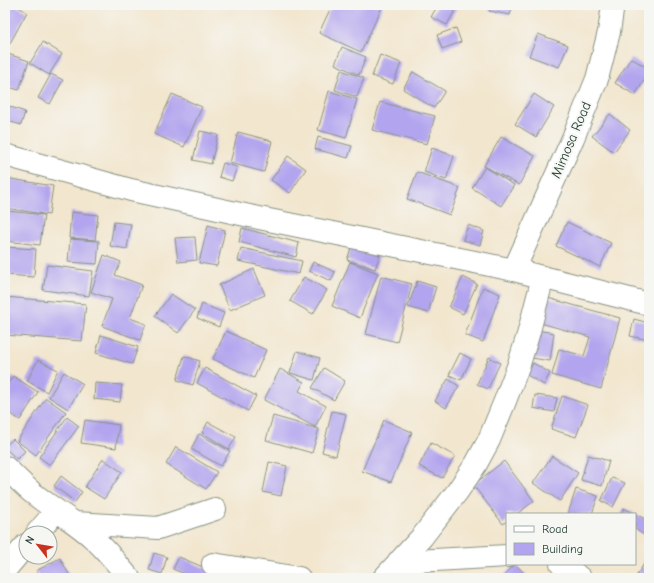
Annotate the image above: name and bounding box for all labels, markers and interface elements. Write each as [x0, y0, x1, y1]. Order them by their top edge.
street label: Mimosa Road [547, 99, 595, 181]
legend [506, 513, 636, 565]
text: Road [542, 522, 568, 536]
north arrow [18, 525, 58, 565]
text: N [22, 534, 37, 547]
text: Building [542, 542, 583, 556]

